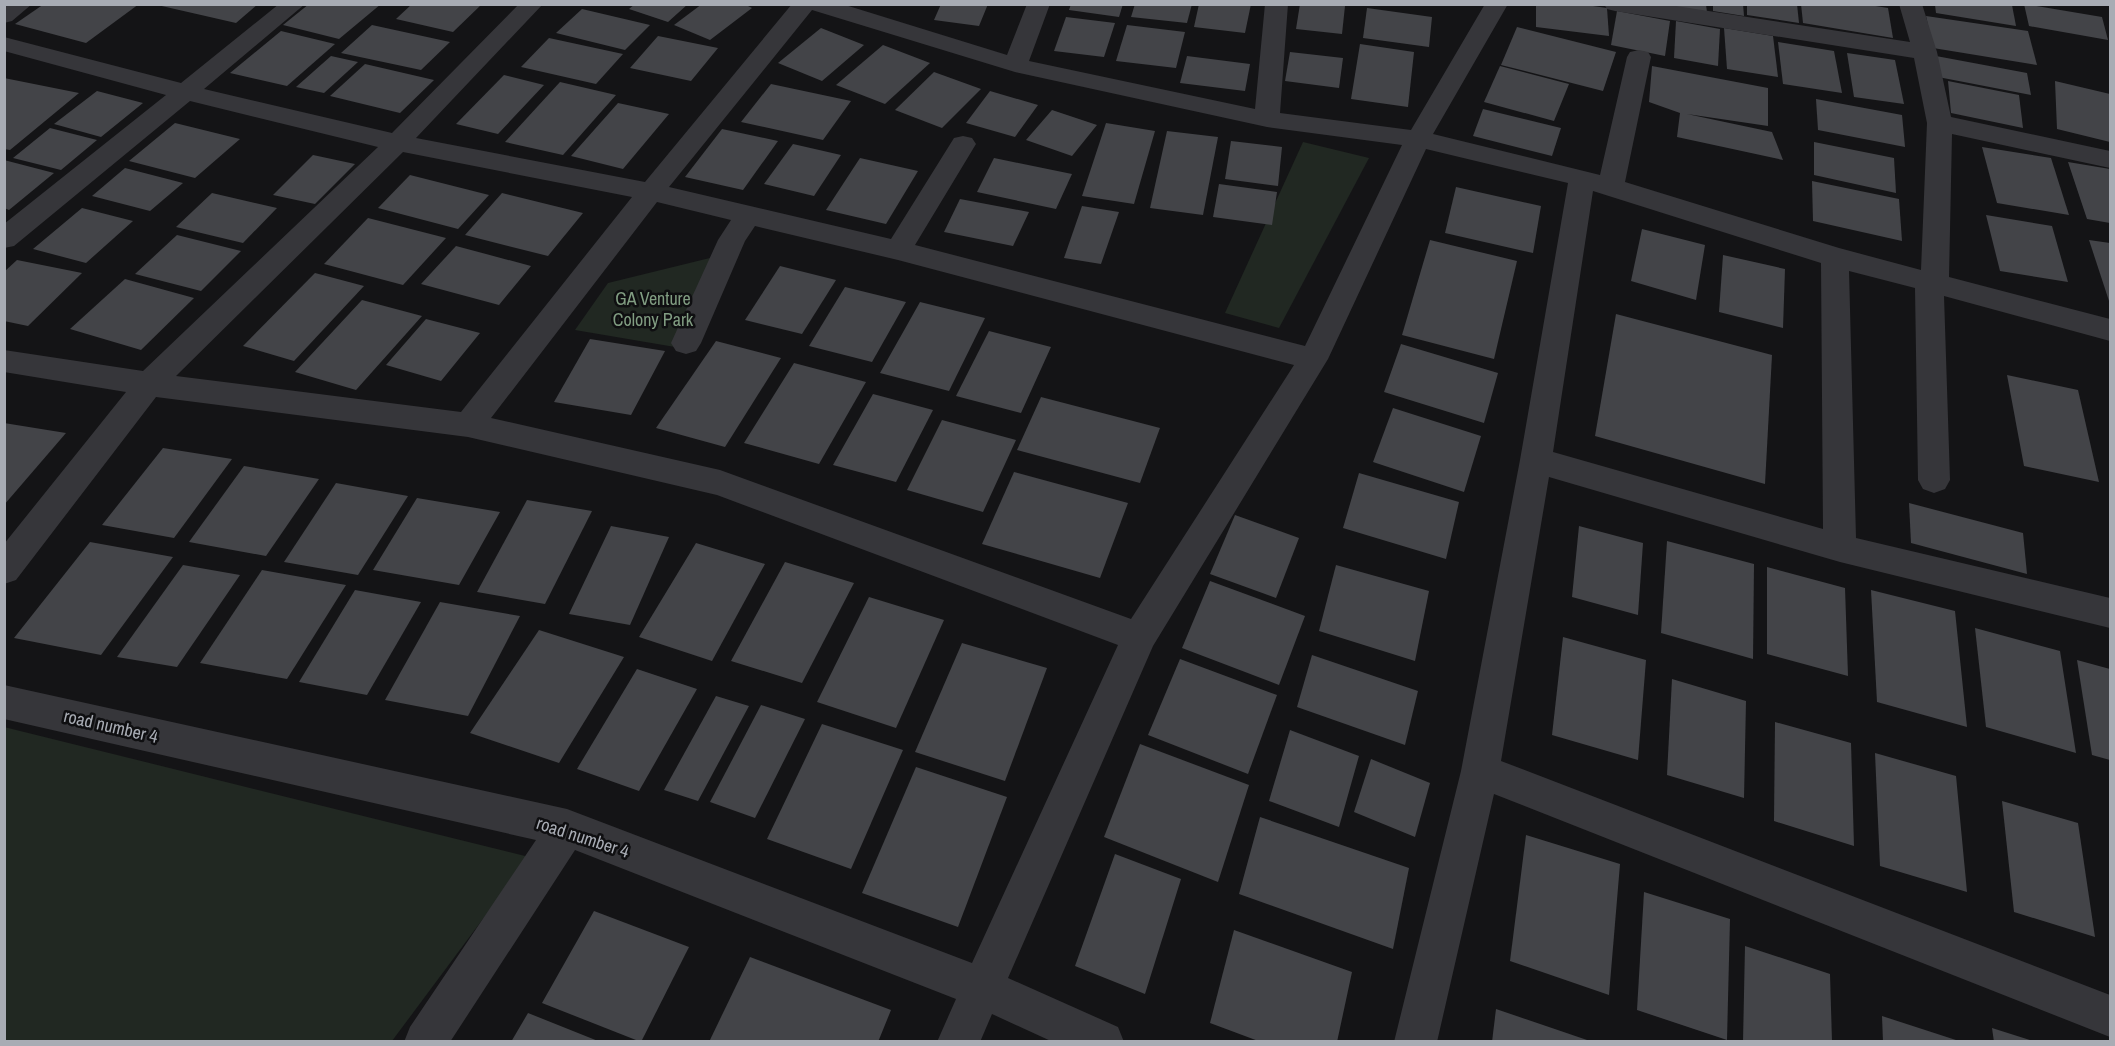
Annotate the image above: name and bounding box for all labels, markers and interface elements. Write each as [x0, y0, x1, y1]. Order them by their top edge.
park label: GA Venture Colony Park [613, 286, 694, 332]
street label: road number 4 [61, 703, 161, 749]
street label: road number 4 [533, 810, 633, 864]

